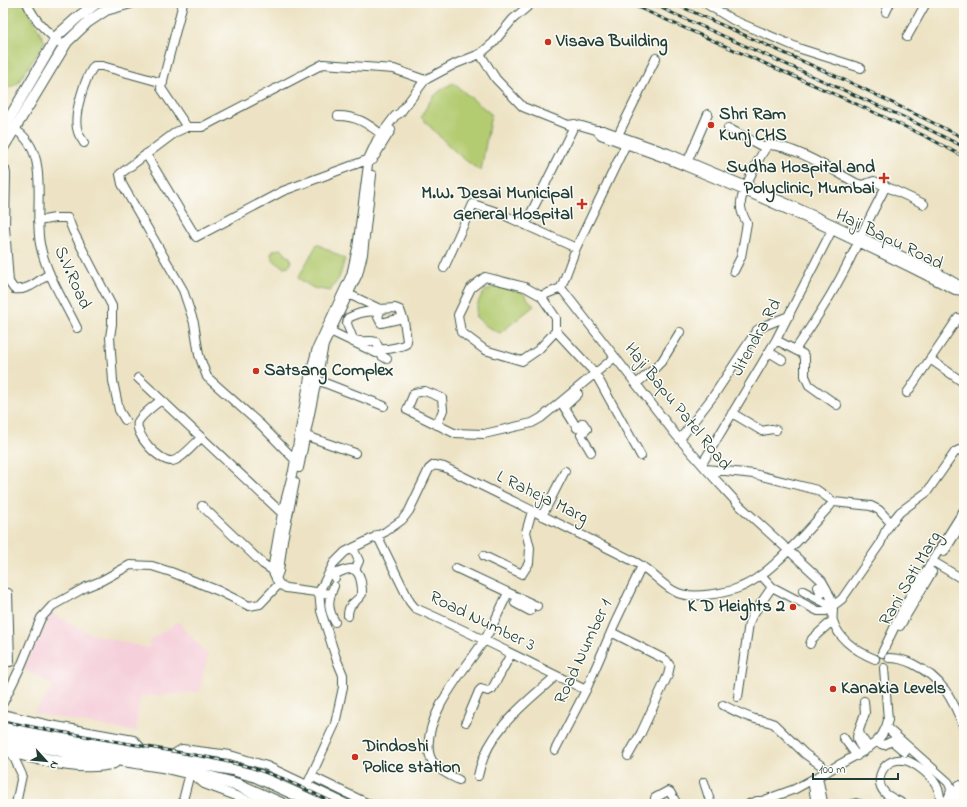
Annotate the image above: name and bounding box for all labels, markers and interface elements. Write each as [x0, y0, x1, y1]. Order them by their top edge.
place label: Visava Building [555, 29, 668, 56]
marker: Visava Building [543, 37, 553, 47]
place label: Shri Ram Kunj CHS [719, 102, 787, 149]
marker: Shri Ram Kunj CHS [706, 120, 716, 130]
place label: Sudha Hospital and Polyclinic, Mumbai [726, 155, 876, 203]
marker: Sudha Hospital and Polyclinic, Mumbai [878, 172, 890, 184]
place label: M.W. Desai Municipal General Hospital [421, 181, 573, 228]
marker: M.W. Desai Municipal General Hospital [576, 198, 588, 210]
street label: Haji Bapu Road [831, 203, 947, 277]
street label: S.V.Road [47, 242, 97, 314]
street label: Jitendra Rd [725, 295, 789, 381]
street label: Haji Bapu Patel Road [617, 338, 737, 476]
place label: Satsang Complex [264, 358, 393, 385]
marker: Satsang Complex [251, 366, 261, 376]
street label: L Raheja Marg [491, 464, 592, 532]
street label: Rani Sati Marg [873, 527, 950, 632]
street label: Road Number 3 [425, 585, 539, 659]
place label: K D Heights 2 [688, 594, 785, 621]
street label: Road Number 1 [548, 595, 620, 709]
marker: K D Heights 2 [788, 602, 798, 612]
place label: Kanakia Levels [841, 676, 946, 702]
marker: Kanakia Levels [828, 684, 838, 694]
place label: Dindoshi Police station [362, 734, 461, 781]
north arrow [26, 741, 66, 781]
marker: Dindoshi Police station [350, 752, 360, 762]
scale bar [813, 755, 898, 781]
text: N [45, 758, 63, 772]
text: 100 m [819, 761, 846, 779]

